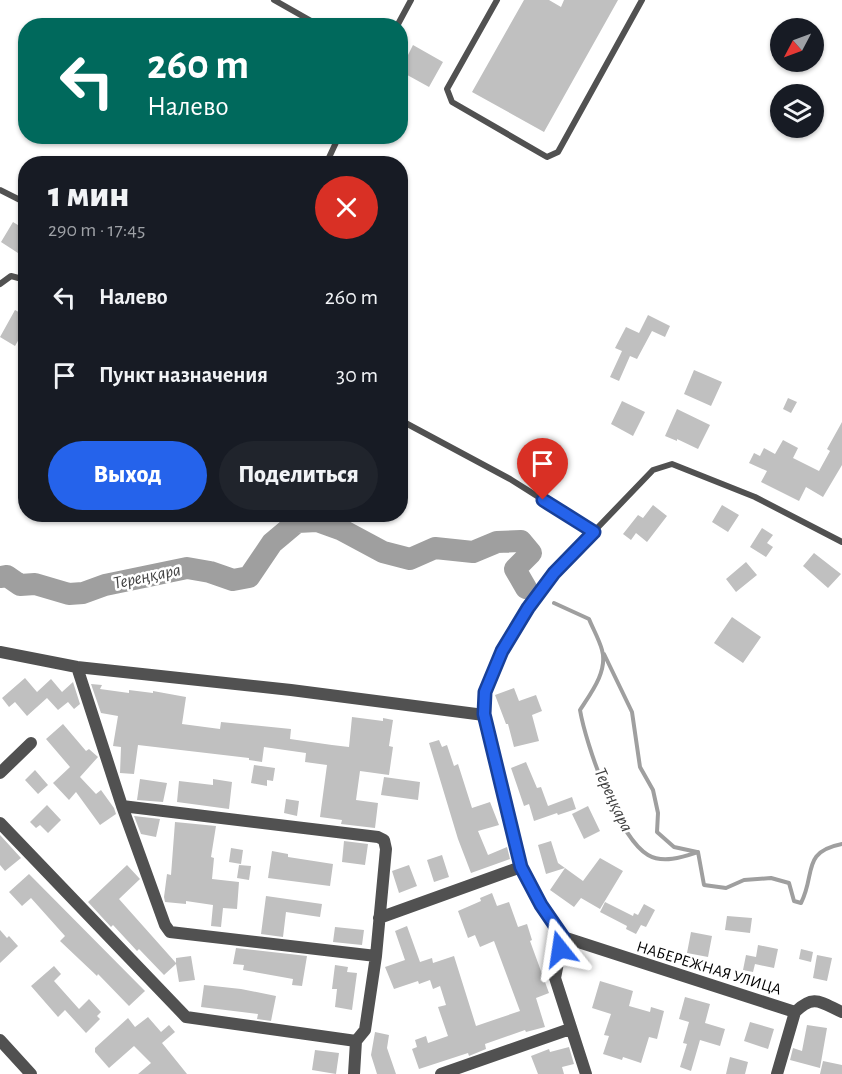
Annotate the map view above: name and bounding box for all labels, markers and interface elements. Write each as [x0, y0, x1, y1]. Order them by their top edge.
north arrow [770, 18, 824, 72]
map controls [770, 18, 824, 138]
icon: left [48, 42, 126, 120]
text: 260 m [147, 44, 249, 86]
button: layers [770, 84, 824, 138]
text: Налево [147, 93, 229, 120]
button: close [315, 176, 378, 239]
text: 1 мин [48, 177, 130, 213]
text: 290 m · 17:45 [48, 220, 145, 240]
icon: left [48, 281, 81, 314]
text: Налево [99, 286, 168, 308]
text: 260 m [325, 286, 378, 308]
icon: arrive [48, 359, 81, 392]
text: Пункт назначения [99, 364, 268, 386]
text: 30 m [336, 364, 378, 386]
pin [517, 438, 568, 500]
button: Выход [48, 441, 207, 510]
button: Поделиться [219, 441, 378, 510]
icon: arrive [526, 447, 559, 480]
water label: Тереңқара [112, 561, 182, 593]
water label: Тереңқара [590, 765, 636, 835]
position arrow [528, 917, 592, 981]
street label: НАБЕРЕЖНАЯ УЛИЦА [635, 938, 784, 998]

